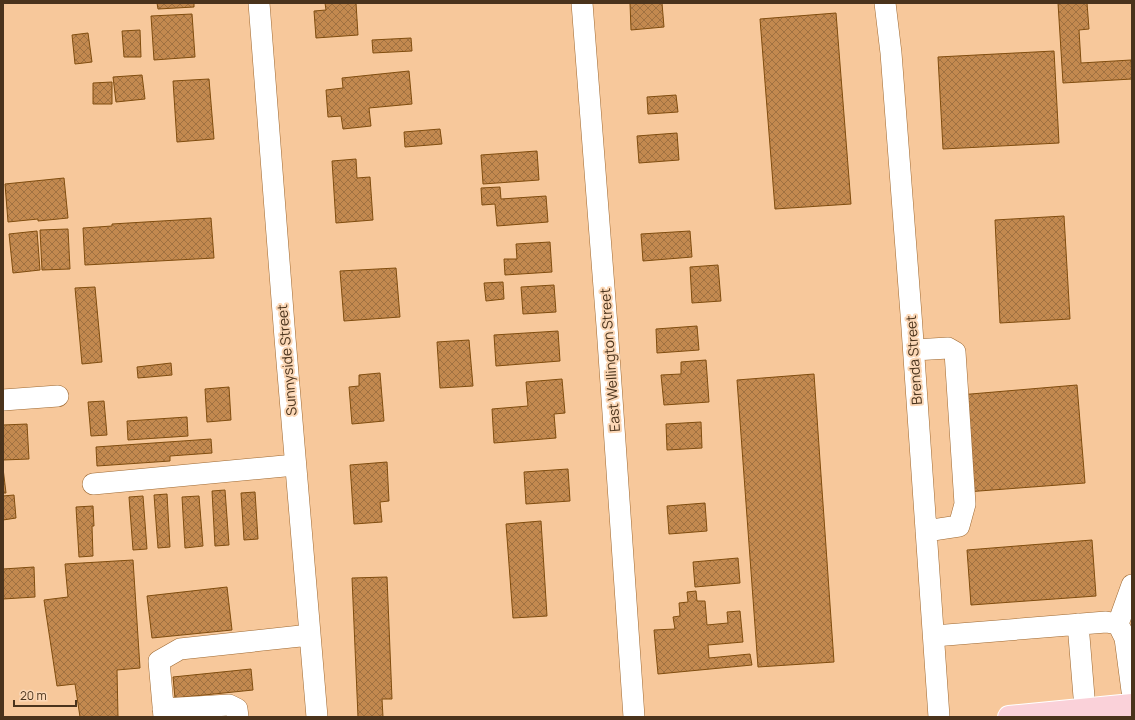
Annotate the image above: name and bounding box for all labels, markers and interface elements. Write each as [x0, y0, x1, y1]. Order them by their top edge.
street label: East Wellington Street [595, 287, 624, 433]
street label: Sunnyside Street [272, 303, 301, 417]
street label: Brenda Street [901, 314, 926, 405]
scale bar [14, 682, 76, 708]
text: 20 m [20, 687, 47, 704]

